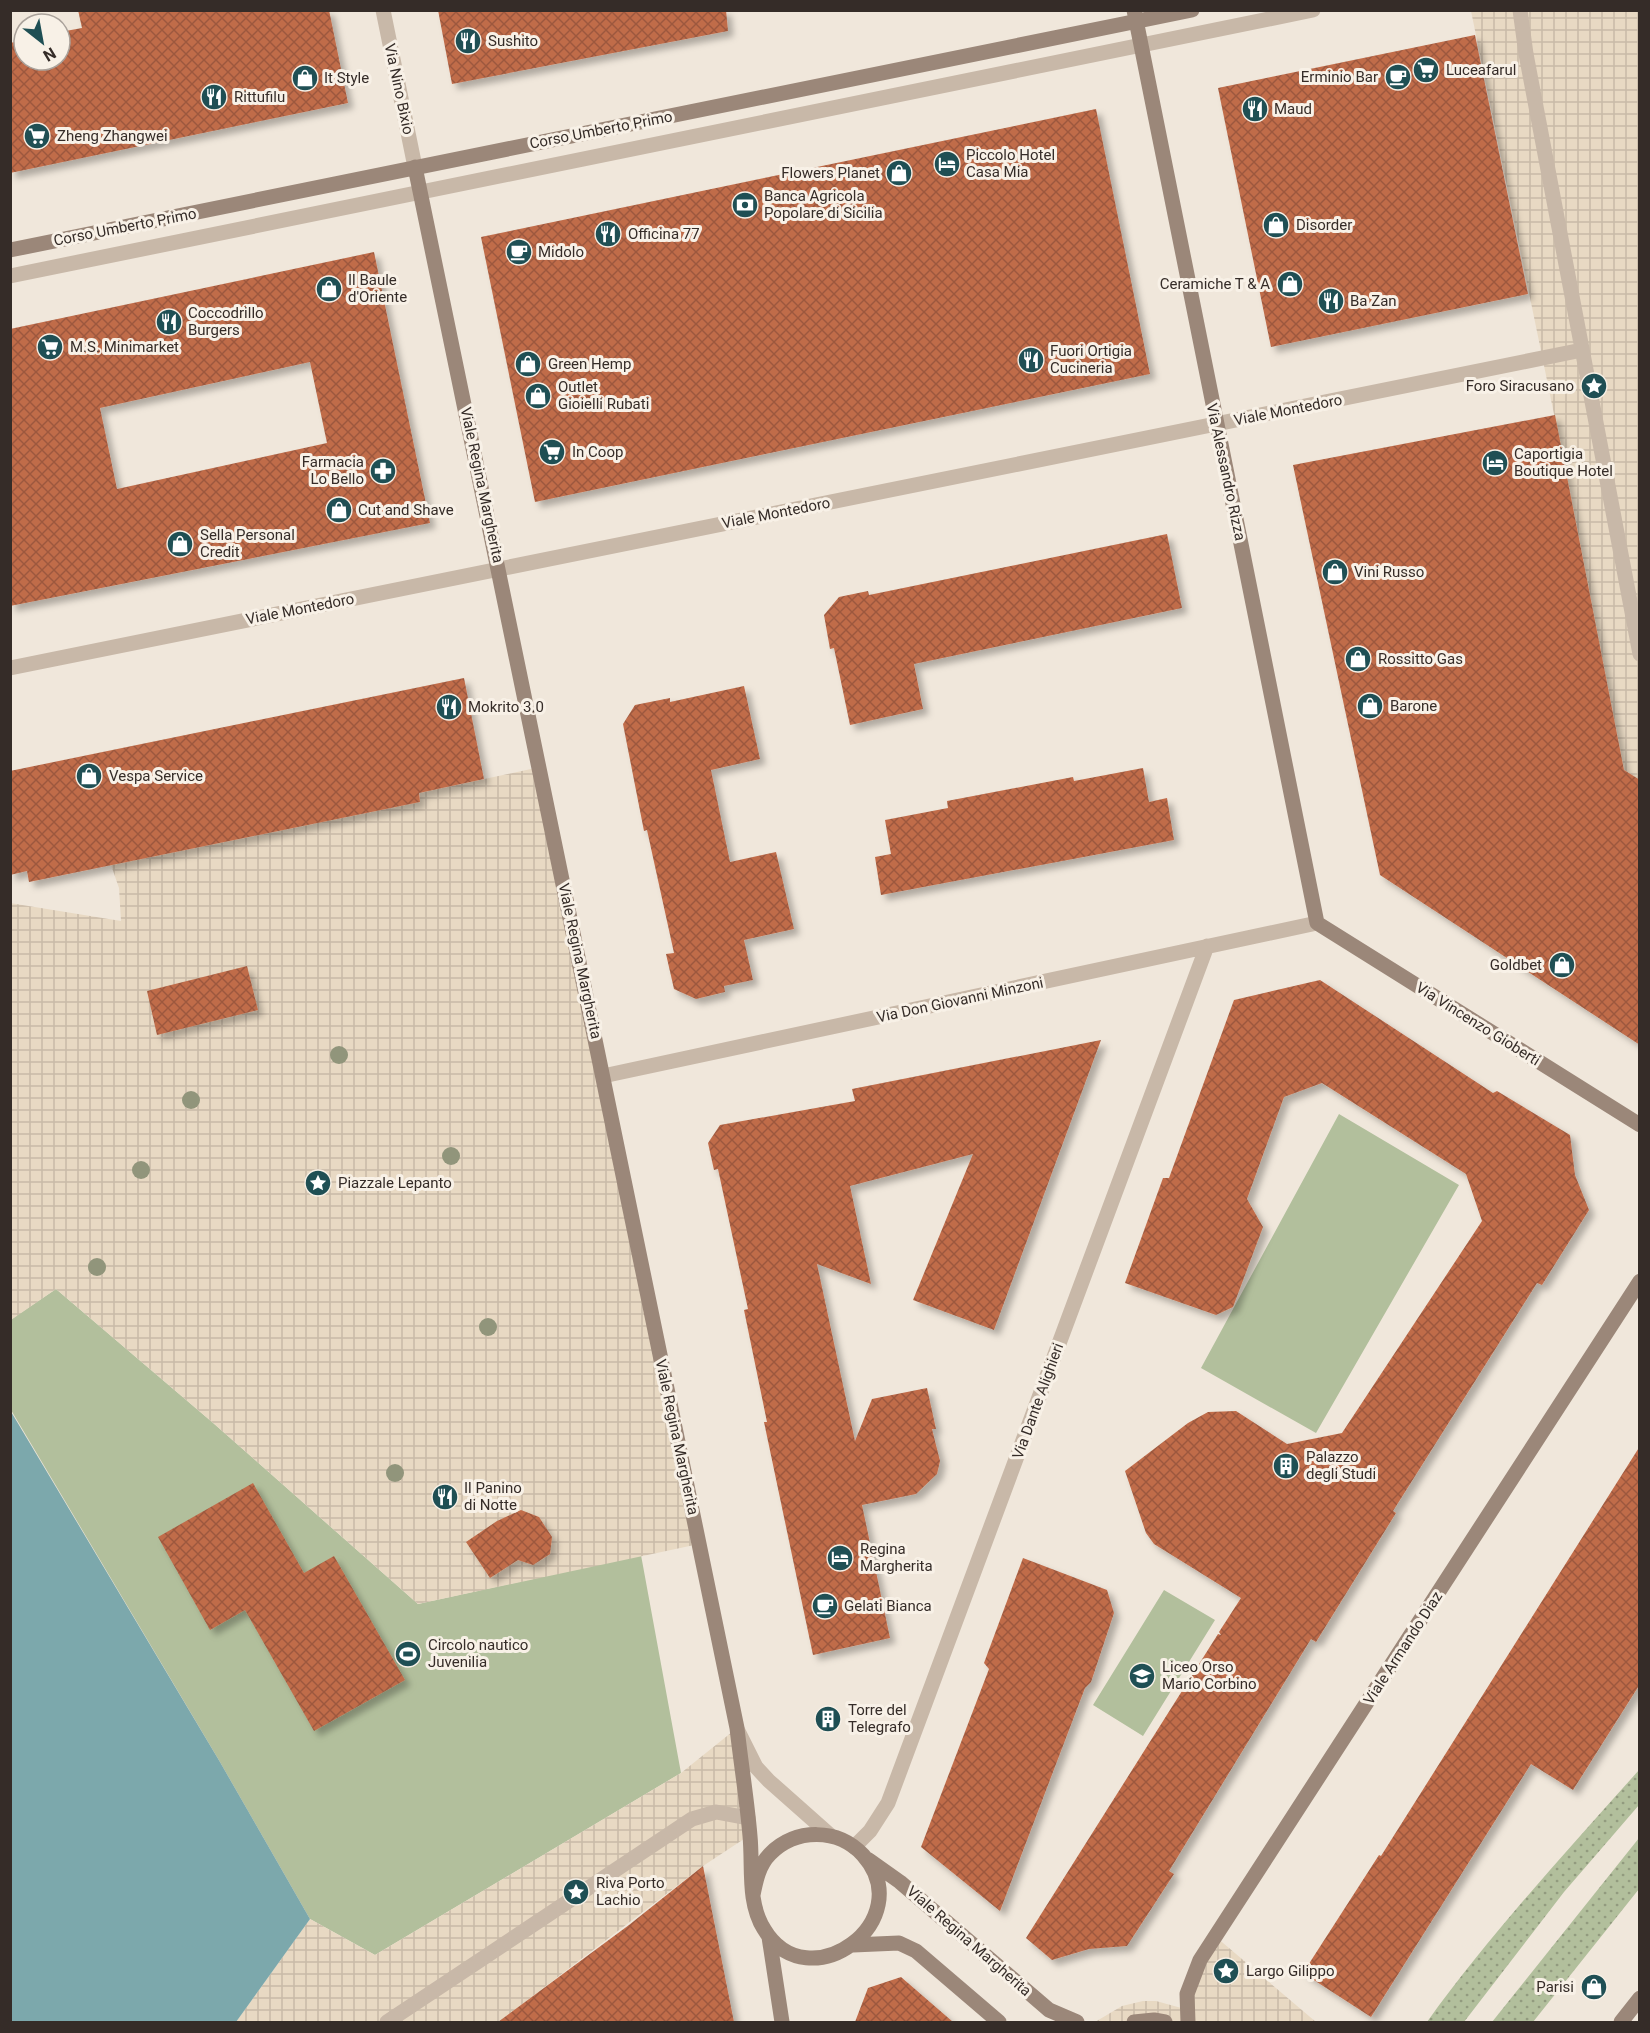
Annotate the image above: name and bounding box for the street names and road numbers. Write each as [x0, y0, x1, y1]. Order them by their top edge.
street label: Via Nino Bixio [381, 42, 417, 136]
street label: Corso Umberto Primo [528, 107, 674, 153]
street label: Corso Umberto Primo [52, 204, 198, 250]
street label: Viale Montedoro [1232, 391, 1344, 429]
street label: Via Alessandro Rizza [1203, 402, 1249, 542]
street label: Viale Regina Margherita [457, 405, 507, 565]
street label: Viale Montedoro [720, 494, 832, 532]
street label: Viale Montedoro [244, 590, 356, 628]
street label: Viale Regina Margherita [555, 881, 605, 1041]
street label: Via Don Giovanni Minzoni [875, 974, 1045, 1026]
street label: Via Vincenzo Gioberti [1413, 978, 1543, 1070]
street label: Via Dante Alighieri [1009, 1341, 1067, 1461]
street label: Viale Regina Margherita [652, 1357, 702, 1517]
street label: Viale Armando Diaz [1360, 1588, 1446, 1708]
street label: Viale Regina Margherita [903, 1882, 1035, 2000]

